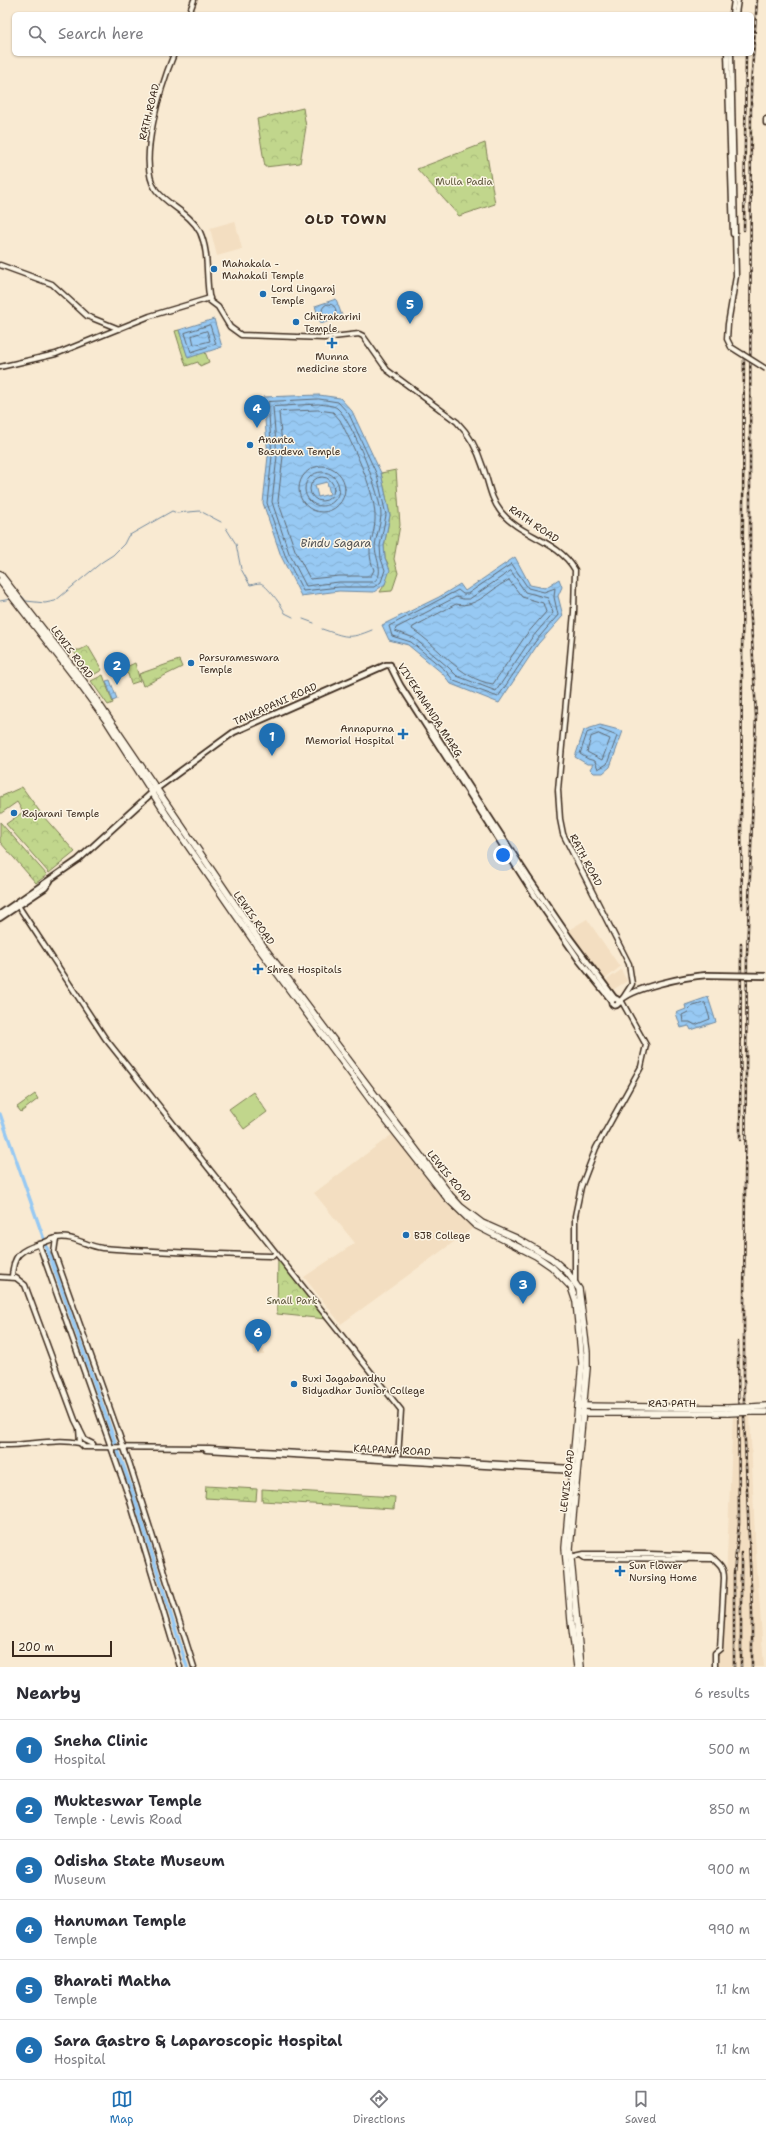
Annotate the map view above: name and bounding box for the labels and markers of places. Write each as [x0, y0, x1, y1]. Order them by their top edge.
place label: Mahakala - Mahakali Temple [222, 257, 305, 282]
marker: Mahakala - Mahakali Temple [209, 264, 219, 274]
place label: Lord Lingaraj Temple [271, 282, 336, 307]
marker: Lord Lingaraj Temple [258, 289, 268, 299]
pin: 5 [397, 291, 423, 324]
place label: Chitrakarini Temple [304, 310, 361, 335]
marker: Chitrakarini Temple [291, 317, 301, 327]
marker: Munna medicine store [326, 337, 338, 349]
place label: Munna medicine store [297, 350, 367, 375]
pin: 4 [244, 395, 270, 428]
place label: Ananta Basudeva Temple [258, 433, 341, 458]
marker: Ananta Basudeva Temple [245, 440, 255, 450]
place label: Parsurameswara Temple [199, 651, 280, 676]
pin: 2 [104, 652, 130, 685]
marker: Parsurameswara Temple [186, 658, 196, 668]
place label: Annapurna Memorial Hospital [305, 722, 395, 747]
pin: 1 [259, 723, 285, 756]
marker: Annapurna Memorial Hospital [397, 728, 409, 740]
place label: Rajarani Temple [22, 807, 100, 820]
marker: Rajarani Temple [9, 808, 19, 818]
marker: Shree Hospitals [252, 963, 264, 975]
place label: Shree Hospitals [267, 963, 342, 976]
place label: BJB College [414, 1229, 471, 1242]
marker: BJB College [401, 1230, 411, 1240]
pin: 3 [510, 1271, 536, 1304]
pin: 6 [245, 1319, 271, 1352]
place label: Buxi Jagabandhu Bidyadhar Junior College [302, 1372, 425, 1397]
marker: Buxi Jagabandhu Bidyadhar Junior College [289, 1379, 299, 1389]
place label: Sun Flower Nursing Home [629, 1559, 697, 1584]
marker: Sun Flower Nursing Home [614, 1565, 626, 1577]

